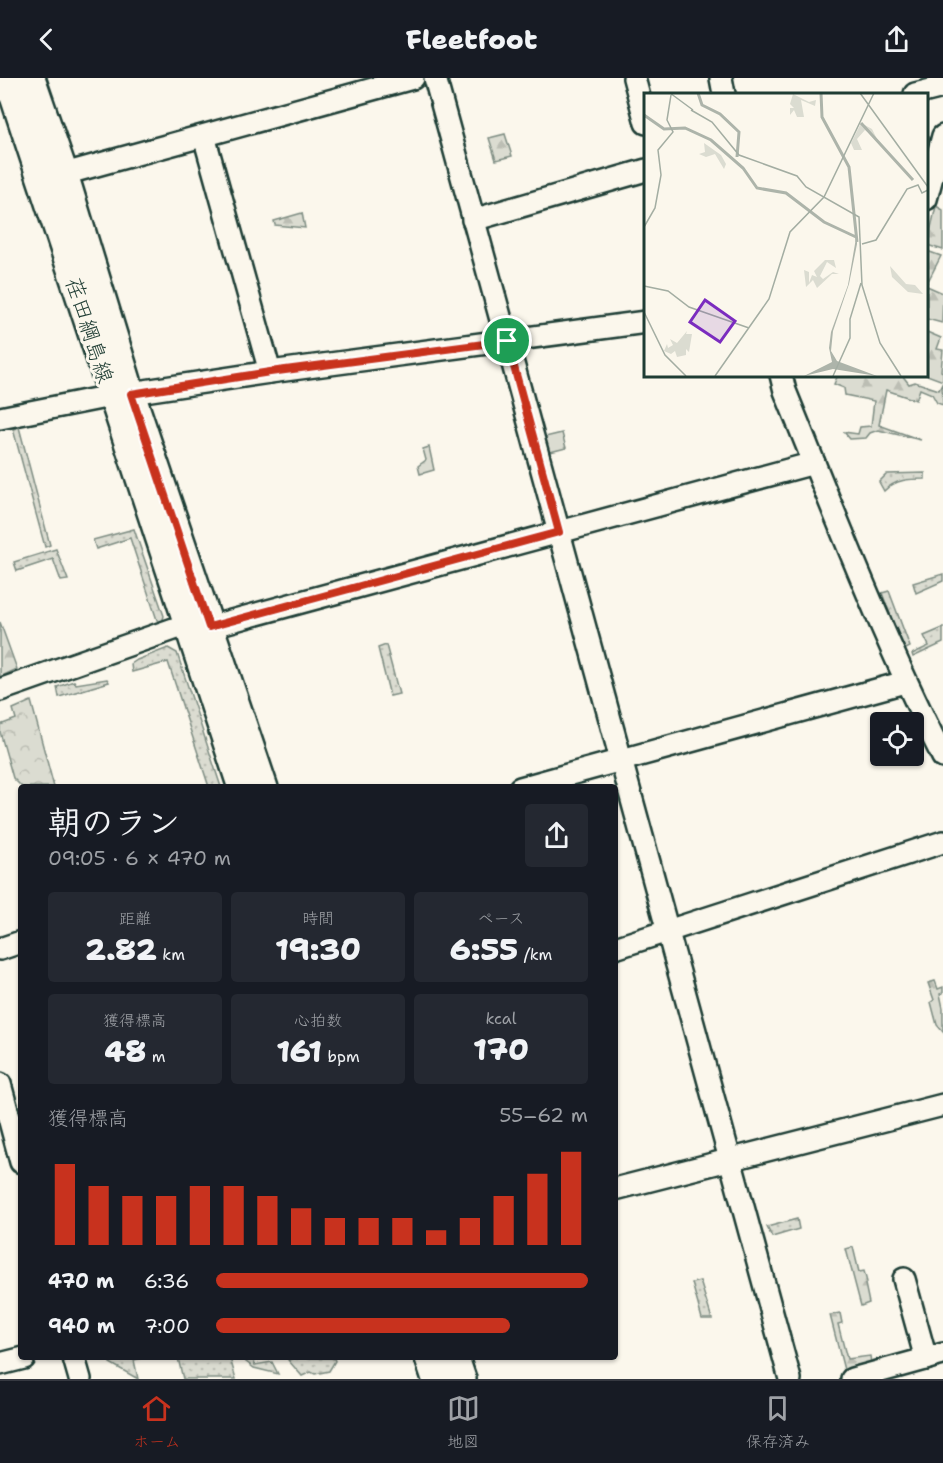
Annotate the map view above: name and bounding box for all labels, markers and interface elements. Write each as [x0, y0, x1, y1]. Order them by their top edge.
text: Fleetfoot [406, 21, 537, 58]
icon: back [30, 23, 63, 56]
icon: share [880, 23, 913, 56]
inset map [644, 93, 928, 376]
street label: 荏田綱島線 [59, 273, 120, 387]
pin [481, 315, 532, 366]
icon: arrive [490, 324, 523, 357]
map controls [870, 712, 924, 766]
button: locate [870, 712, 924, 766]
text: 朝のラン [48, 800, 180, 845]
button: share [525, 804, 588, 867]
text: 09:05 · 6 × 470 m [48, 845, 231, 871]
text: 距離 [119, 908, 151, 929]
text: 時間 [302, 908, 334, 929]
text: ペース [477, 908, 525, 929]
text: 2.82 [85, 929, 157, 970]
text: 19:30 [275, 929, 361, 970]
text: 6:55 [450, 929, 518, 970]
text: km [157, 944, 185, 965]
text: /km [518, 944, 552, 965]
text: kcal [485, 1008, 517, 1029]
text: 獲得標高 [103, 1010, 167, 1031]
text: 心拍数 [294, 1010, 342, 1031]
text: 170 [473, 1029, 529, 1070]
text: 48 [104, 1031, 146, 1072]
text: 161 [276, 1031, 322, 1072]
text: m [146, 1046, 166, 1067]
text: bpm [322, 1046, 360, 1067]
text: 55–62 m [499, 1102, 588, 1128]
text: 獲得標高 [48, 1105, 128, 1131]
text: 470 m [48, 1268, 114, 1294]
text: 6:36 [144, 1268, 189, 1294]
text: 940 m [48, 1313, 115, 1339]
text: 7:00 [144, 1313, 190, 1339]
tab: ホーム [133, 1392, 180, 1452]
tab: 地図 [447, 1392, 480, 1452]
tab: 保存済み [746, 1392, 810, 1452]

